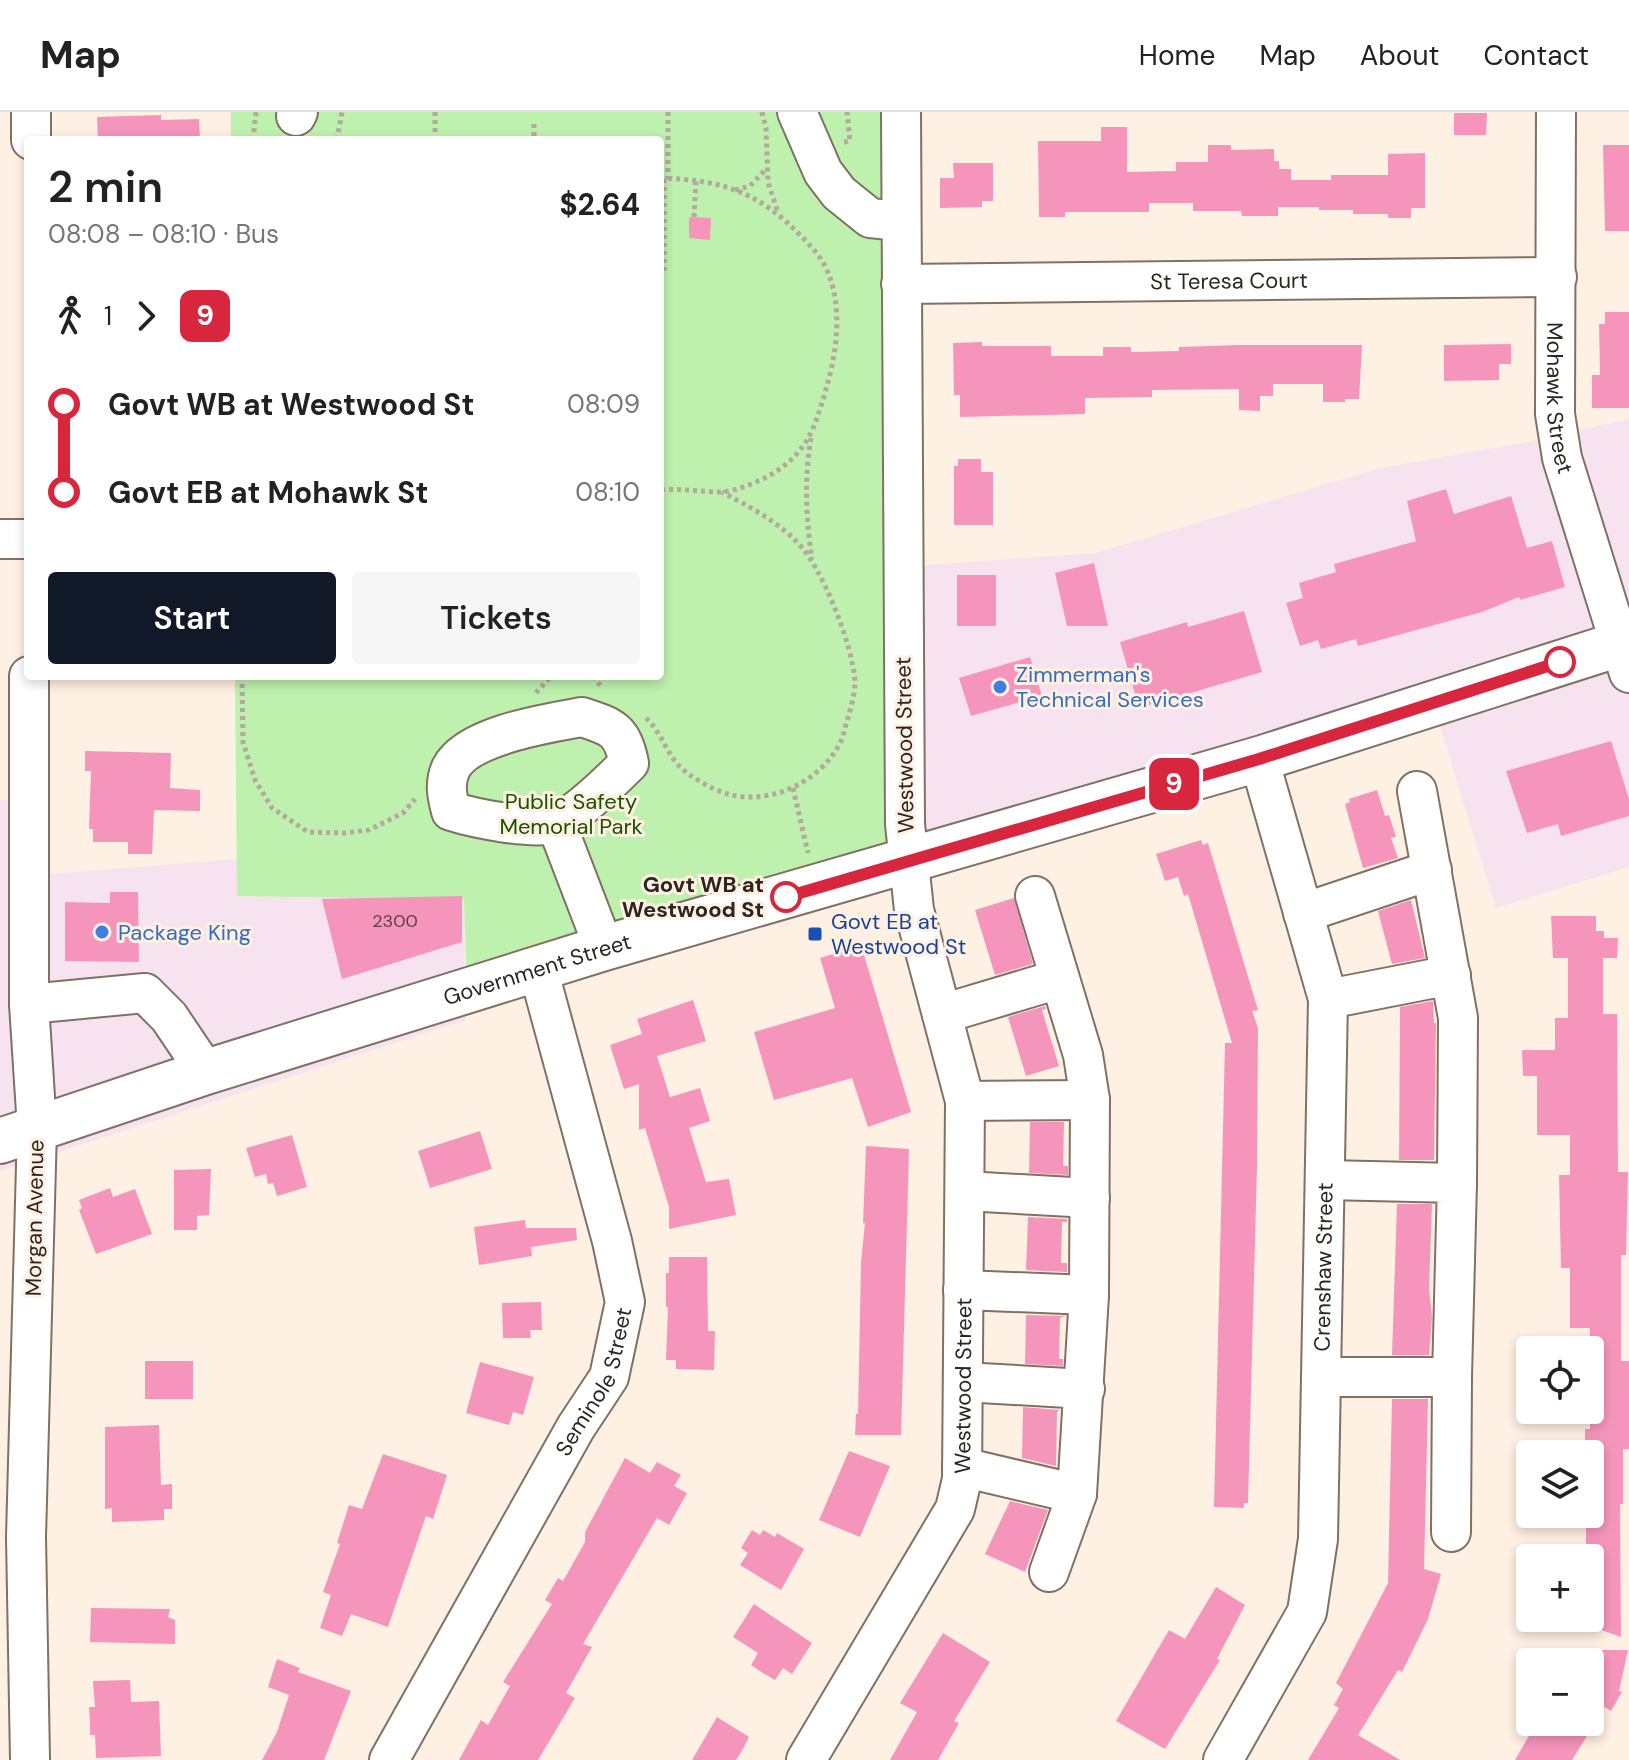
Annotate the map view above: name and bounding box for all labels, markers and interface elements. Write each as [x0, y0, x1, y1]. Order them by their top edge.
text: Map [40, 30, 121, 80]
text: Home [1139, 37, 1215, 74]
text: Map [1259, 37, 1316, 74]
text: About [1360, 37, 1439, 74]
text: Contact [1483, 37, 1589, 74]
text: 2 min [48, 158, 163, 216]
text: $2.64 [559, 185, 640, 224]
text: 08:08 – 08:10 · Bus [48, 217, 279, 251]
street label: St Teresa Court [1150, 266, 1308, 296]
icon: walk [48, 294, 92, 338]
icon: forward [124, 294, 168, 338]
text: 9 [196, 297, 214, 334]
text: 1 [104, 299, 112, 333]
street label: Mohawk Street [1540, 322, 1580, 477]
text: Govt WB at Westwood St [108, 385, 474, 424]
text: 08:09 [567, 387, 640, 421]
text: Govt EB at Mohawk St [108, 473, 428, 512]
text: 08:10 [575, 475, 640, 509]
button: Start [48, 572, 336, 664]
button: Tickets [352, 572, 640, 664]
unlabelled marker [1545, 647, 1575, 677]
street label: Westwood Street [888, 657, 921, 833]
place label: Zimmerman's Technical Services [1016, 660, 1204, 714]
marker: Zimmerman's Technical Services [991, 678, 1009, 696]
line badge: 9 [1148, 758, 1200, 810]
text: 9 [1165, 765, 1183, 802]
park label: Public Safety Memorial Park [499, 787, 643, 841]
place label: Govt WB at Westwood St [622, 870, 764, 924]
marker: Govt WB at Westwood St [771, 882, 801, 912]
place label: Govt EB at Westwood St [831, 907, 966, 961]
house number: 2300 [372, 909, 418, 933]
place label: Package King [118, 918, 251, 947]
marker: Package King [93, 923, 111, 941]
marker: Govt EB at Westwood St [806, 925, 824, 943]
street label: Government Street [440, 927, 635, 1012]
street label: Morgan Avenue [19, 1139, 50, 1297]
street label: Crenshaw Street [1307, 1182, 1340, 1352]
street label: Westwood Street [948, 1297, 978, 1474]
street label: Seminole Street [549, 1305, 638, 1461]
map controls [1516, 1336, 1604, 1736]
button: locate [1516, 1336, 1604, 1424]
button: layers [1516, 1440, 1604, 1528]
button: + [1516, 1544, 1604, 1632]
button: − [1516, 1648, 1604, 1736]

